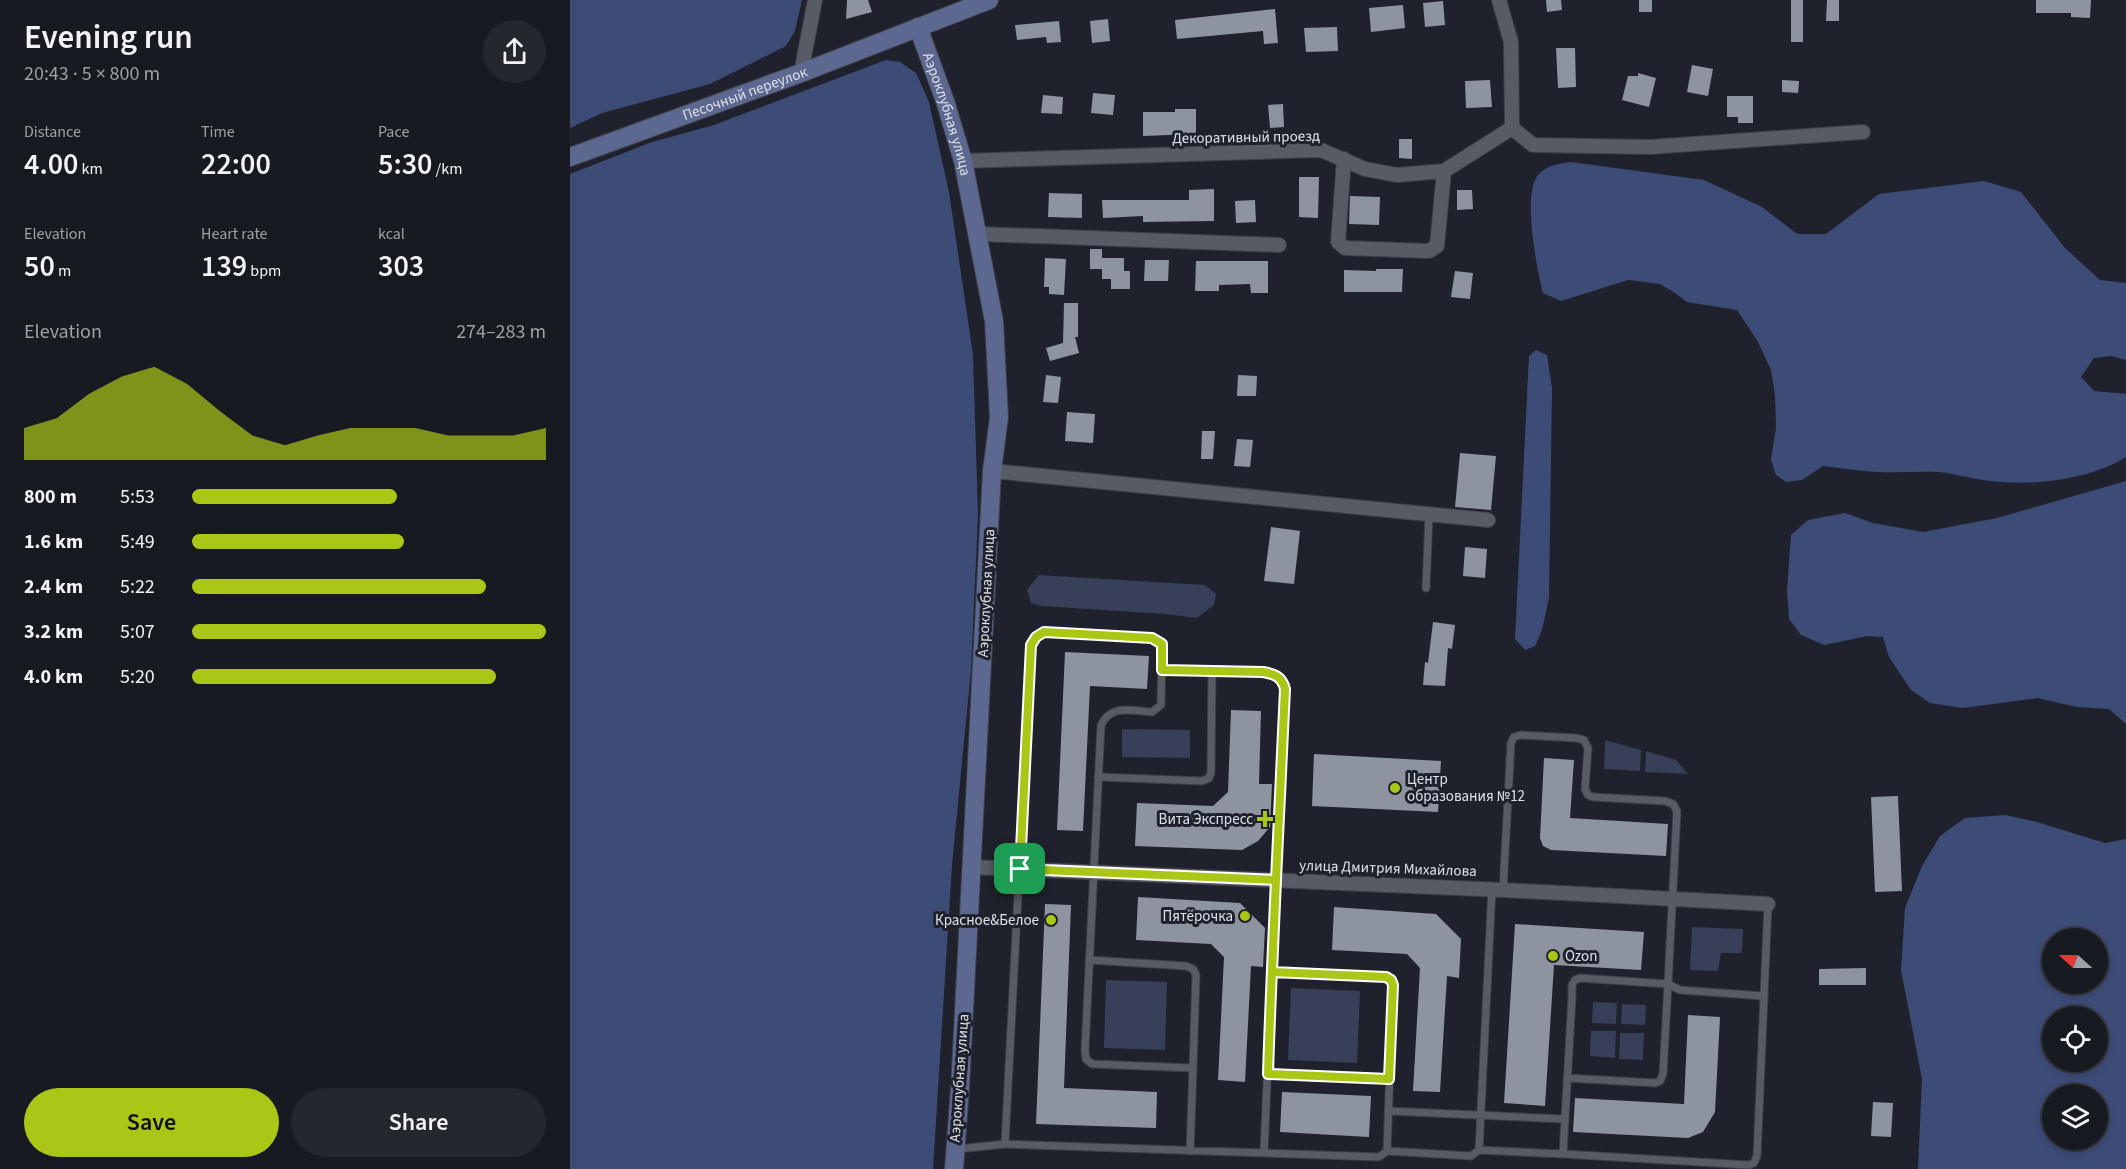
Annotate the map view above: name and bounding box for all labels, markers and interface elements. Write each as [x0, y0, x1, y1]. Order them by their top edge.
text: Evening run [24, 14, 193, 61]
button: share [483, 20, 546, 83]
street label: Аэроклубная улица [917, 50, 976, 178]
text: 20:43 · 5 × 800 m [24, 60, 160, 88]
street label: Песочный переулок [680, 61, 811, 126]
text: Distance [24, 121, 81, 143]
text: Time [201, 121, 235, 143]
text: Pace [378, 121, 409, 143]
street label: Декоративный проезд [1172, 126, 1320, 149]
text: 4.00 [24, 143, 78, 186]
text: 22:00 [201, 143, 271, 186]
text: 5:30 [378, 143, 432, 186]
text: km [78, 158, 103, 180]
text: /km [432, 158, 462, 180]
text: Elevation [24, 223, 86, 245]
text: Heart rate [201, 223, 268, 245]
text: kcal [378, 223, 405, 245]
text: 50 [24, 245, 55, 288]
text: 139 [201, 245, 247, 288]
text: 303 [378, 245, 424, 288]
text: m [55, 260, 71, 282]
text: bpm [247, 260, 281, 282]
text: Elevation [24, 318, 102, 346]
text: 274–283 m [456, 318, 546, 346]
text: 800 m [24, 483, 77, 511]
text: 5:53 [120, 483, 155, 511]
text: 1.6 km [24, 528, 83, 556]
text: 5:49 [120, 528, 155, 556]
street label: Аэроклубная улица [973, 528, 1000, 658]
text: 2.4 km [24, 573, 83, 601]
text: 5:22 [120, 573, 155, 601]
text: 3.2 km [24, 618, 83, 646]
text: 5:07 [120, 618, 155, 646]
text: 4.0 km [24, 663, 83, 691]
text: 5:20 [120, 663, 155, 691]
place label: Центр образования №12 [1407, 769, 1525, 807]
marker: Центр образования №12 [1388, 781, 1402, 795]
place label: Вита Экспресс [1159, 809, 1253, 830]
marker: Вита Экспресс [1258, 812, 1272, 826]
pin [994, 843, 1045, 894]
icon: arrive [1003, 852, 1036, 885]
street label: улица Дмитрия Михайлова [1299, 855, 1477, 882]
place label: Пятёрочка [1162, 906, 1233, 927]
marker: Пятёрочка [1238, 909, 1252, 923]
place label: Красное&Белое [935, 910, 1039, 931]
marker: Красное&Белое [1044, 913, 1058, 927]
north arrow [2042, 928, 2108, 994]
map controls [2042, 928, 2108, 1150]
place label: Ozon [1565, 946, 1597, 967]
marker: Ozon [1546, 949, 1560, 963]
button: locate [2042, 1006, 2108, 1072]
street label: Аэроклубная улица [945, 1013, 974, 1143]
button: layers [2042, 1084, 2108, 1150]
button: Save [24, 1088, 279, 1157]
button: Share [291, 1088, 546, 1157]

